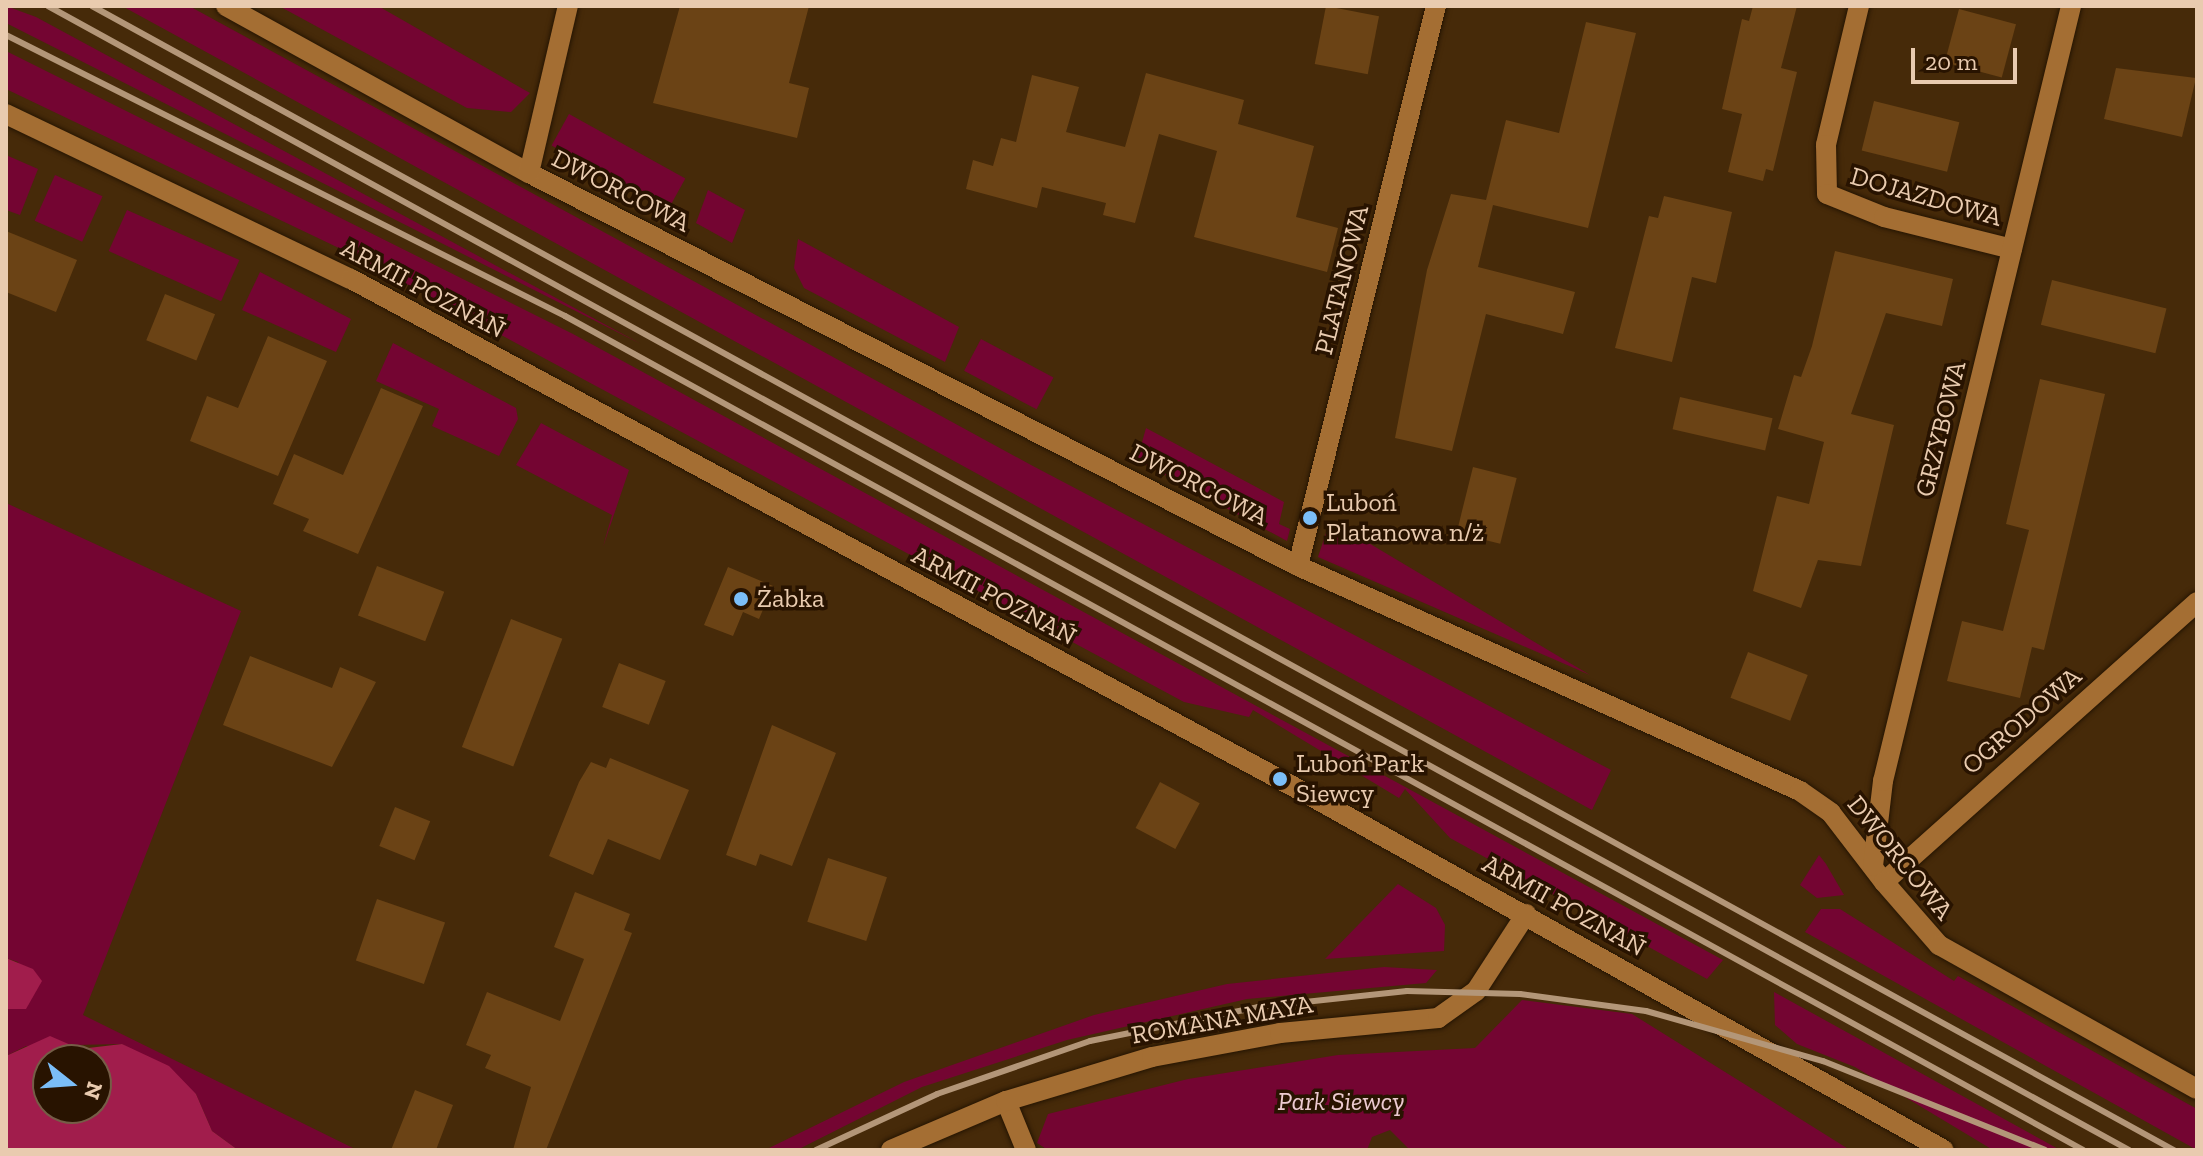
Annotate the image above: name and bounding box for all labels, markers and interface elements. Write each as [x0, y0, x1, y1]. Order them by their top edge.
scale bar [1915, 32, 2021, 82]
text: 20 m [1925, 47, 1977, 76]
street label: DWORCOWA [547, 143, 695, 239]
street label: DOJAZDOWA [1847, 160, 2005, 234]
street label: PLATANOWA [1308, 202, 1376, 358]
street label: ARMII POZNAŃ [335, 233, 511, 345]
street label: GRZYBOWA [1909, 358, 1973, 500]
street label: DWORCOWA [1125, 437, 1273, 533]
place label: Luboń Platanowa n/ż [1326, 487, 1484, 548]
marker: Luboń Platanowa n/ż [1301, 509, 1319, 527]
street label: ARMII POZNAŃ [906, 540, 1082, 652]
place label: Żabka [757, 583, 825, 615]
marker: Żabka [732, 590, 750, 608]
street label: OGRODOWA [1956, 661, 2088, 781]
place label: Luboń Park Siewcy [1296, 748, 1424, 810]
marker: Luboń Park Siewcy [1271, 770, 1289, 788]
street label: DWORCOWA [1840, 790, 1960, 926]
street label: ARMII POZNAŃ [1477, 848, 1651, 964]
street label: ROMANA MAYA [1129, 989, 1315, 1051]
north arrow [32, 1044, 112, 1124]
text: N [78, 1079, 109, 1103]
park label: Park Siewcy [1277, 1086, 1405, 1118]

